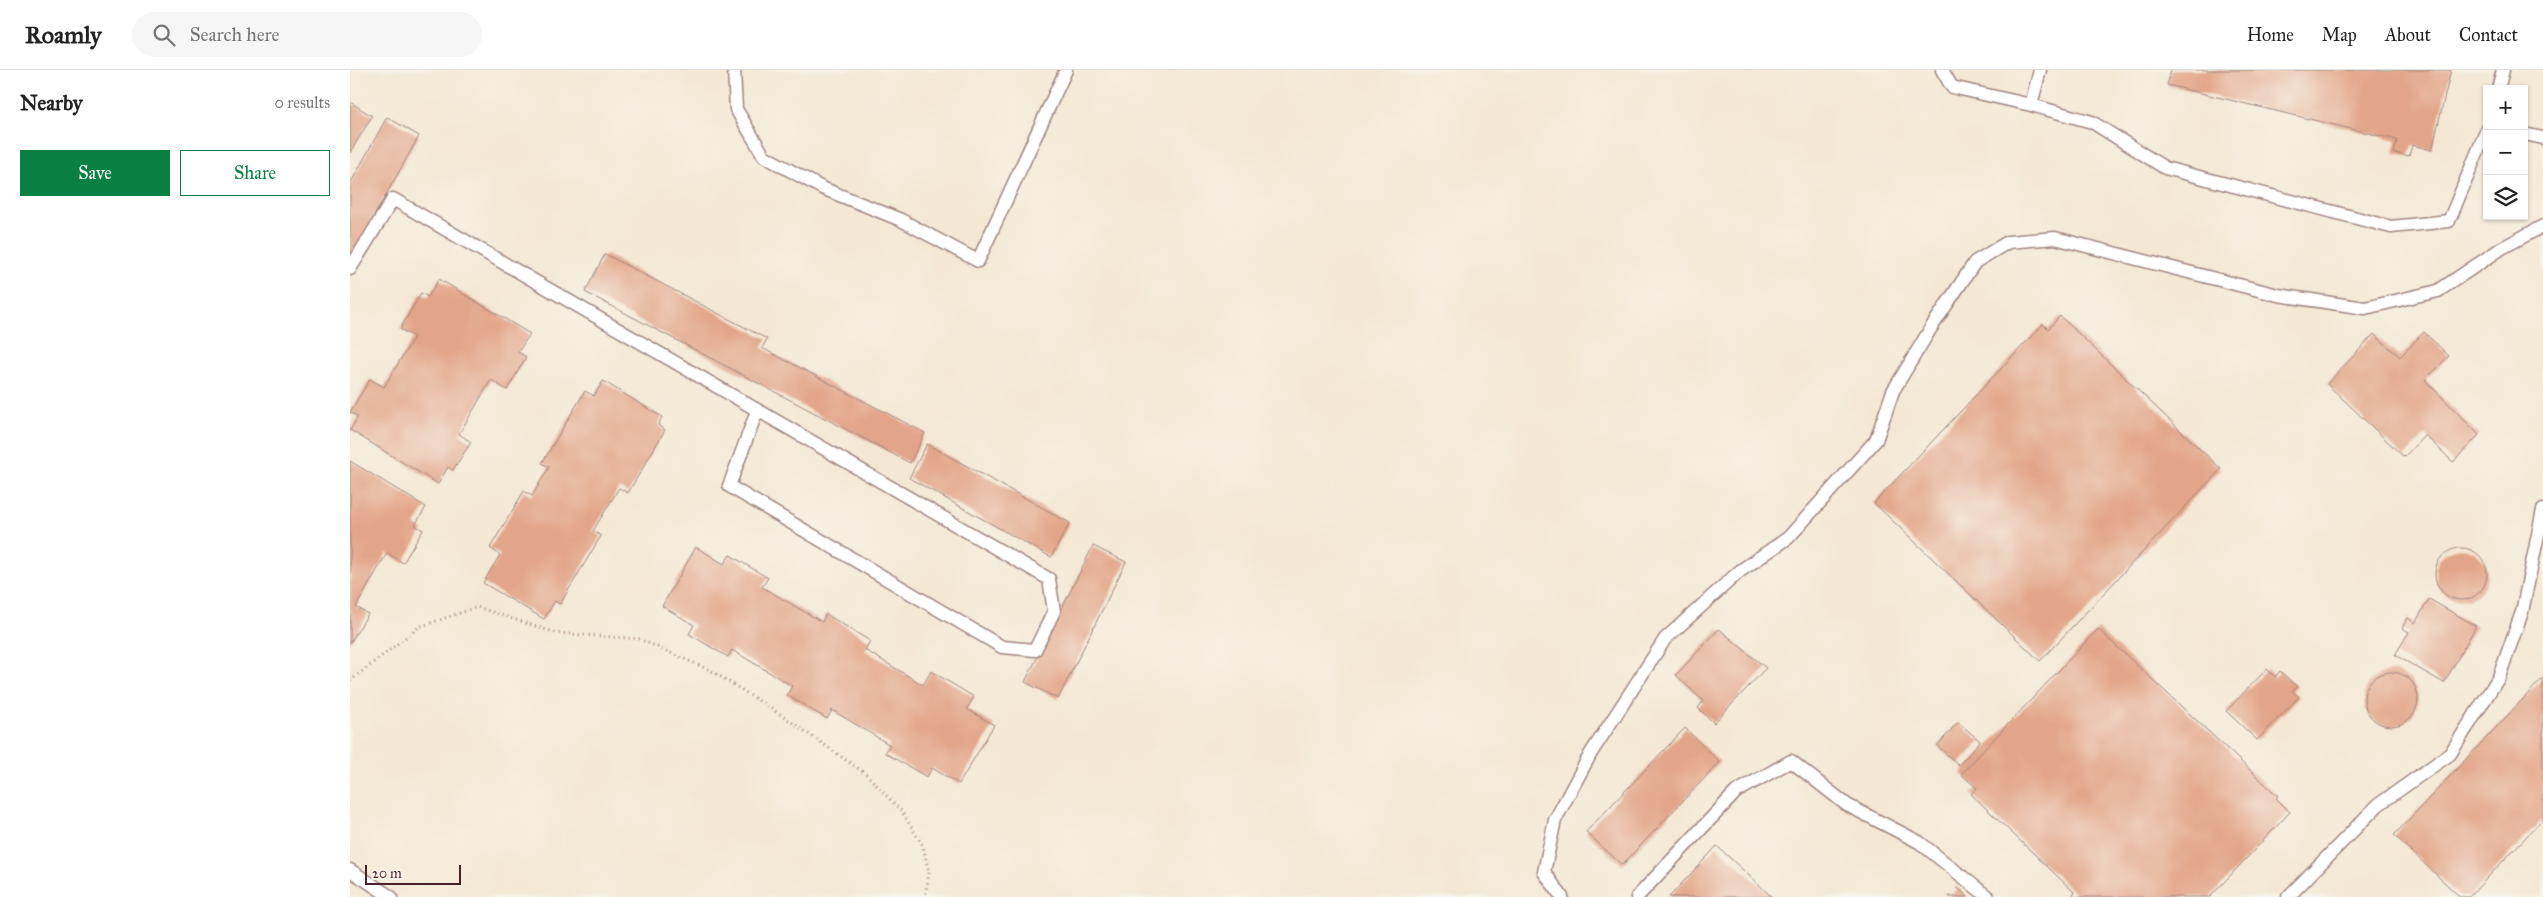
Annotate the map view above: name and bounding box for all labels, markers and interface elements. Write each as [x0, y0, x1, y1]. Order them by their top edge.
search box [132, 12, 482, 57]
text: Roamly [25, 20, 102, 50]
icon: search [150, 21, 178, 49]
text: Search here [190, 23, 280, 46]
text: Home [2247, 24, 2294, 46]
text: Map [2322, 24, 2357, 46]
text: About [2385, 24, 2431, 46]
text: Contact [2459, 24, 2518, 46]
map controls [2483, 85, 2528, 220]
button: + [2483, 85, 2528, 130]
text: Nearby [20, 90, 83, 116]
text: 0 results [275, 93, 330, 112]
button: − [2483, 130, 2528, 175]
button: Save [20, 150, 170, 196]
button: Share [180, 150, 330, 196]
button: layers [2483, 175, 2528, 220]
scale bar [365, 862, 461, 885]
text: 20 m [372, 865, 402, 882]

